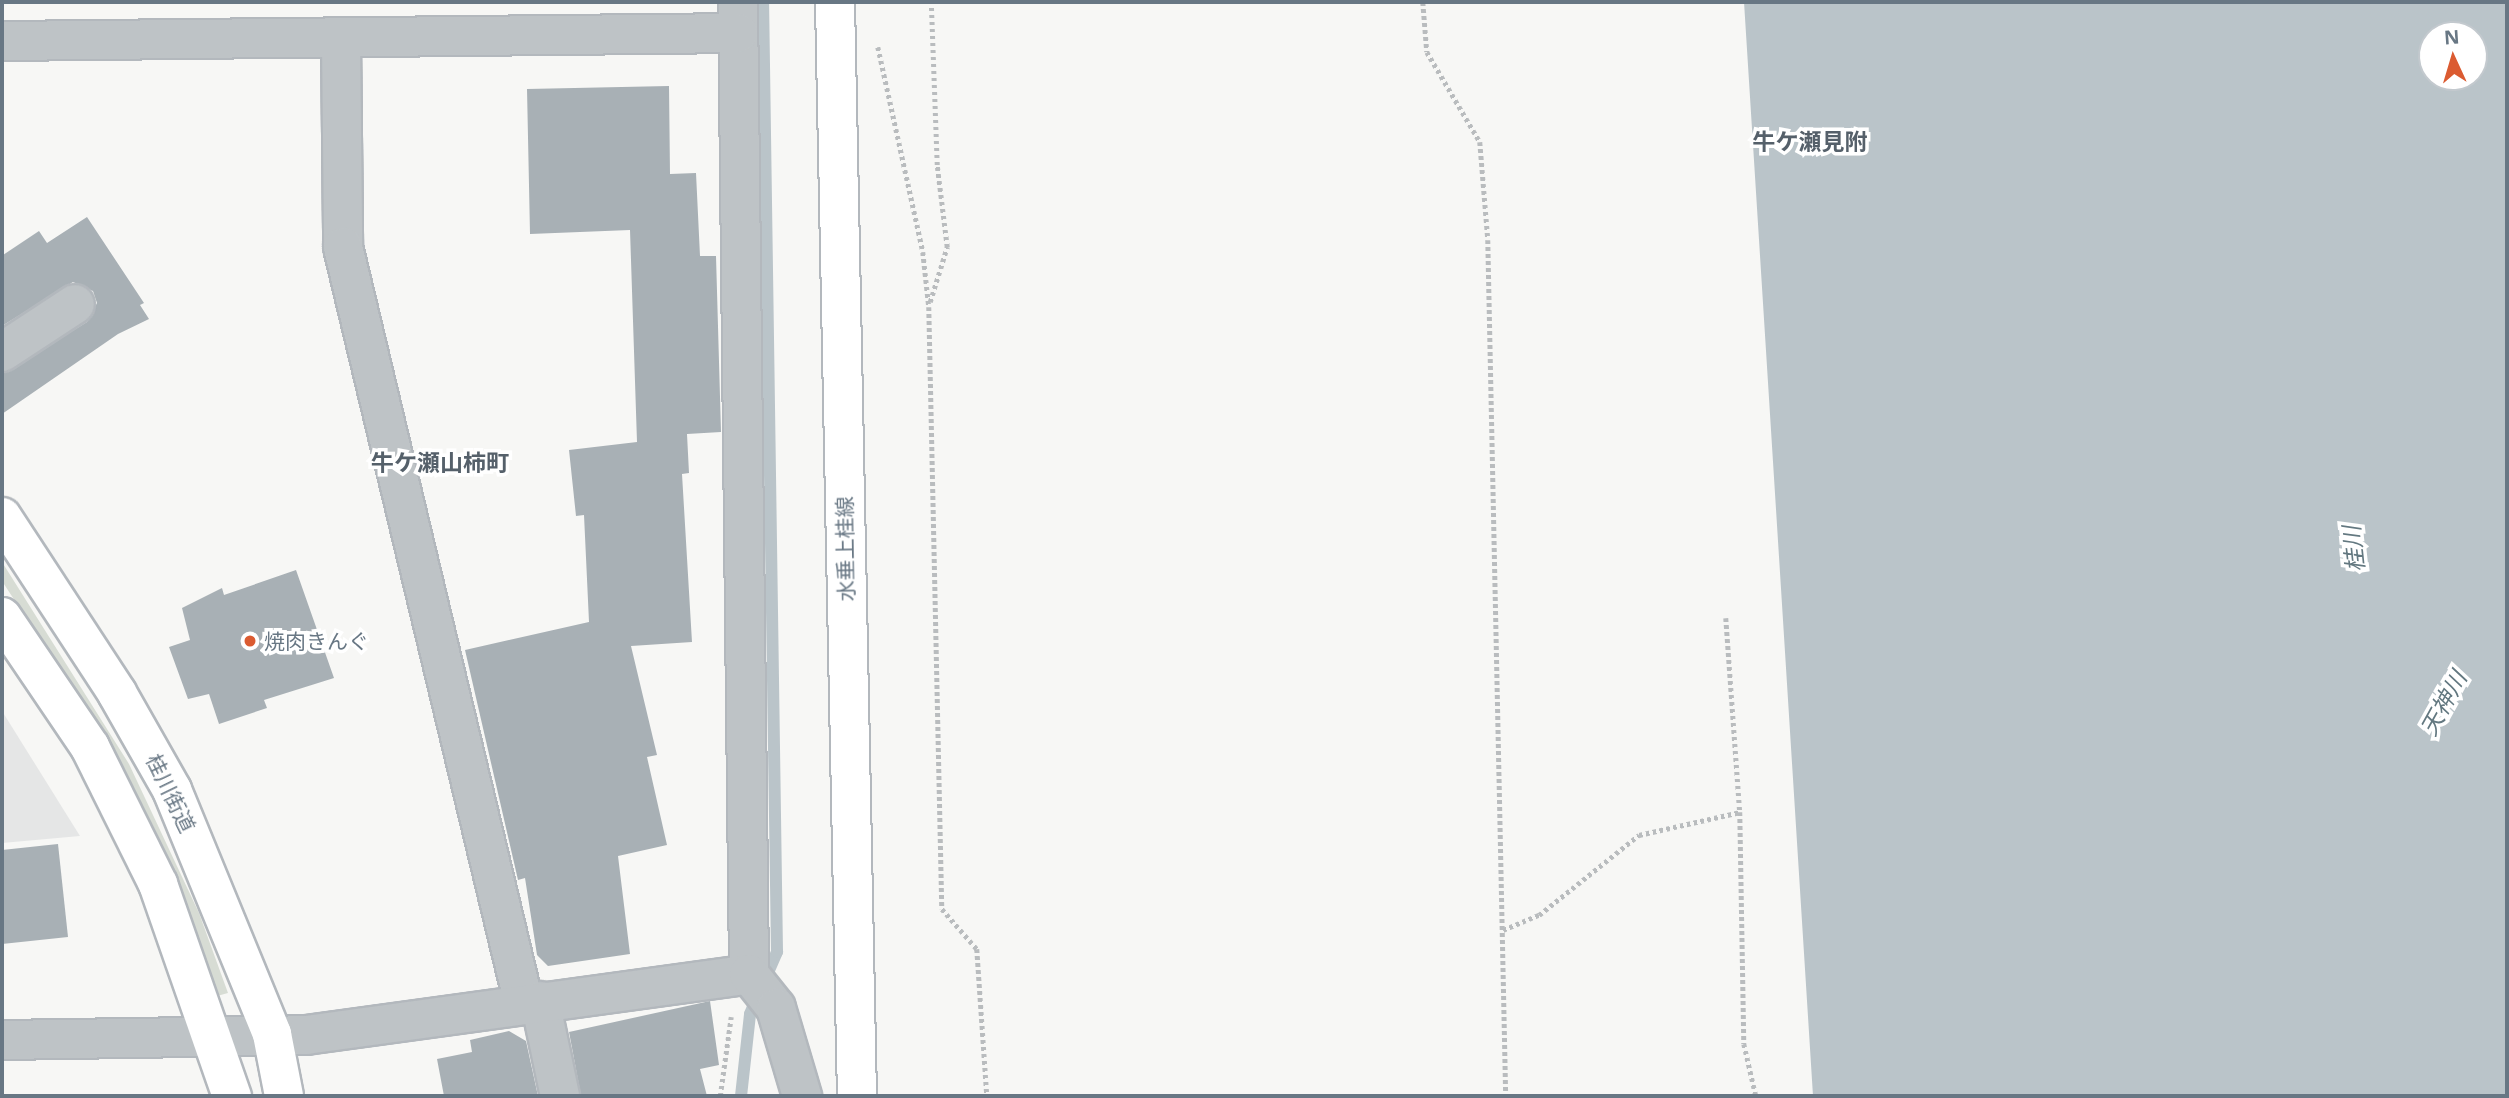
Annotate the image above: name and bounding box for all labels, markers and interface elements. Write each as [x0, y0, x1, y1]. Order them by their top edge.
north arrow [2418, 21, 2488, 91]
text: N [2443, 24, 2460, 51]
district label: 牛ケ瀬見附 [1753, 127, 1867, 155]
district label: 牛ケ瀬山柿町 [371, 448, 509, 476]
street label: 水垂上桂線 [831, 496, 859, 602]
water label: 桂川 [2337, 525, 2369, 573]
place label: 焼肉きんぐ [264, 628, 369, 654]
marker: 焼肉きんぐ [242, 633, 258, 649]
water label: 天神川 [2414, 666, 2472, 740]
street label: 桂川街道 [141, 750, 201, 836]

